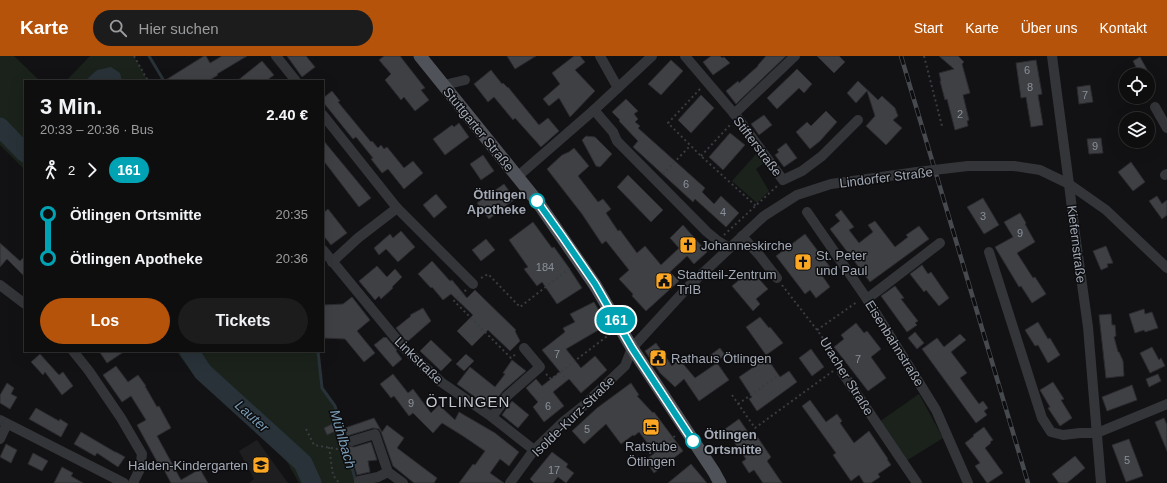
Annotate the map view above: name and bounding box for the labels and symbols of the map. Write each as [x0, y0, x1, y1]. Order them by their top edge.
house number: 6 [1024, 64, 1030, 76]
house number: 8 [1027, 81, 1033, 93]
street label: Stuttgarter Straße [440, 84, 517, 174]
house number: 7 [1082, 89, 1088, 101]
house number: 2 [957, 108, 963, 120]
street label: Stifterstraße [730, 114, 785, 179]
house number: 9 [1092, 140, 1098, 152]
street label: Lindorfer Straße [839, 164, 934, 191]
house number: 6 [683, 178, 689, 190]
place label: Ötlingen Apotheke [467, 187, 526, 217]
marker: Ötlingen Apotheke [529, 193, 545, 209]
street label: Kiefernstraße [1064, 204, 1089, 284]
house number: 4 [720, 206, 726, 218]
house number: 3 [980, 210, 986, 222]
house number: 9 [1017, 227, 1023, 239]
church icon: Johanneskirche [678, 235, 698, 255]
place label: Johanneskirche [701, 238, 792, 253]
place label: St. Peter und Paul [816, 248, 867, 278]
church icon: St. Peter und Paul [793, 252, 813, 272]
house number: 184 [536, 261, 554, 273]
place label: Stadtteil-Zentrum TrIB [677, 267, 777, 297]
public building icon: Stadtteil-Zentrum TrIB [654, 271, 674, 291]
street label: Eisenbahnstraße [862, 298, 927, 389]
line badge: 161 [593, 307, 639, 333]
street label: Linkstraße [392, 334, 446, 387]
street label: Uracher Straße [817, 335, 876, 418]
house number: 7 [554, 348, 560, 360]
public building icon: Rathaus Ötlingen [648, 348, 668, 368]
place label: Rathaus Ötlingen [671, 351, 771, 366]
house number: 7 [855, 353, 861, 365]
street label: Isolde-Kurz-Straße [529, 373, 618, 460]
district label: ÖTLINGEN [426, 393, 510, 410]
water label: Lauter [232, 397, 273, 436]
house number: 9 [408, 397, 414, 409]
house number: 6 [545, 400, 551, 412]
water label: Mühlbach [327, 408, 359, 471]
hotel icon: Ratstube Ötlingen [641, 417, 661, 437]
house number: 5 [584, 423, 590, 435]
place label: Ötlingen Ortsmitte [704, 427, 762, 457]
marker: Ötlingen Ortsmitte [685, 433, 701, 449]
place label: Ratstube Ötlingen [625, 439, 677, 469]
house number: 5 [1124, 454, 1130, 466]
school or university icon: Halden-Kindergarten [251, 455, 271, 475]
place label: Halden-Kindergarten [128, 458, 248, 473]
house number: 17 [548, 464, 560, 476]

